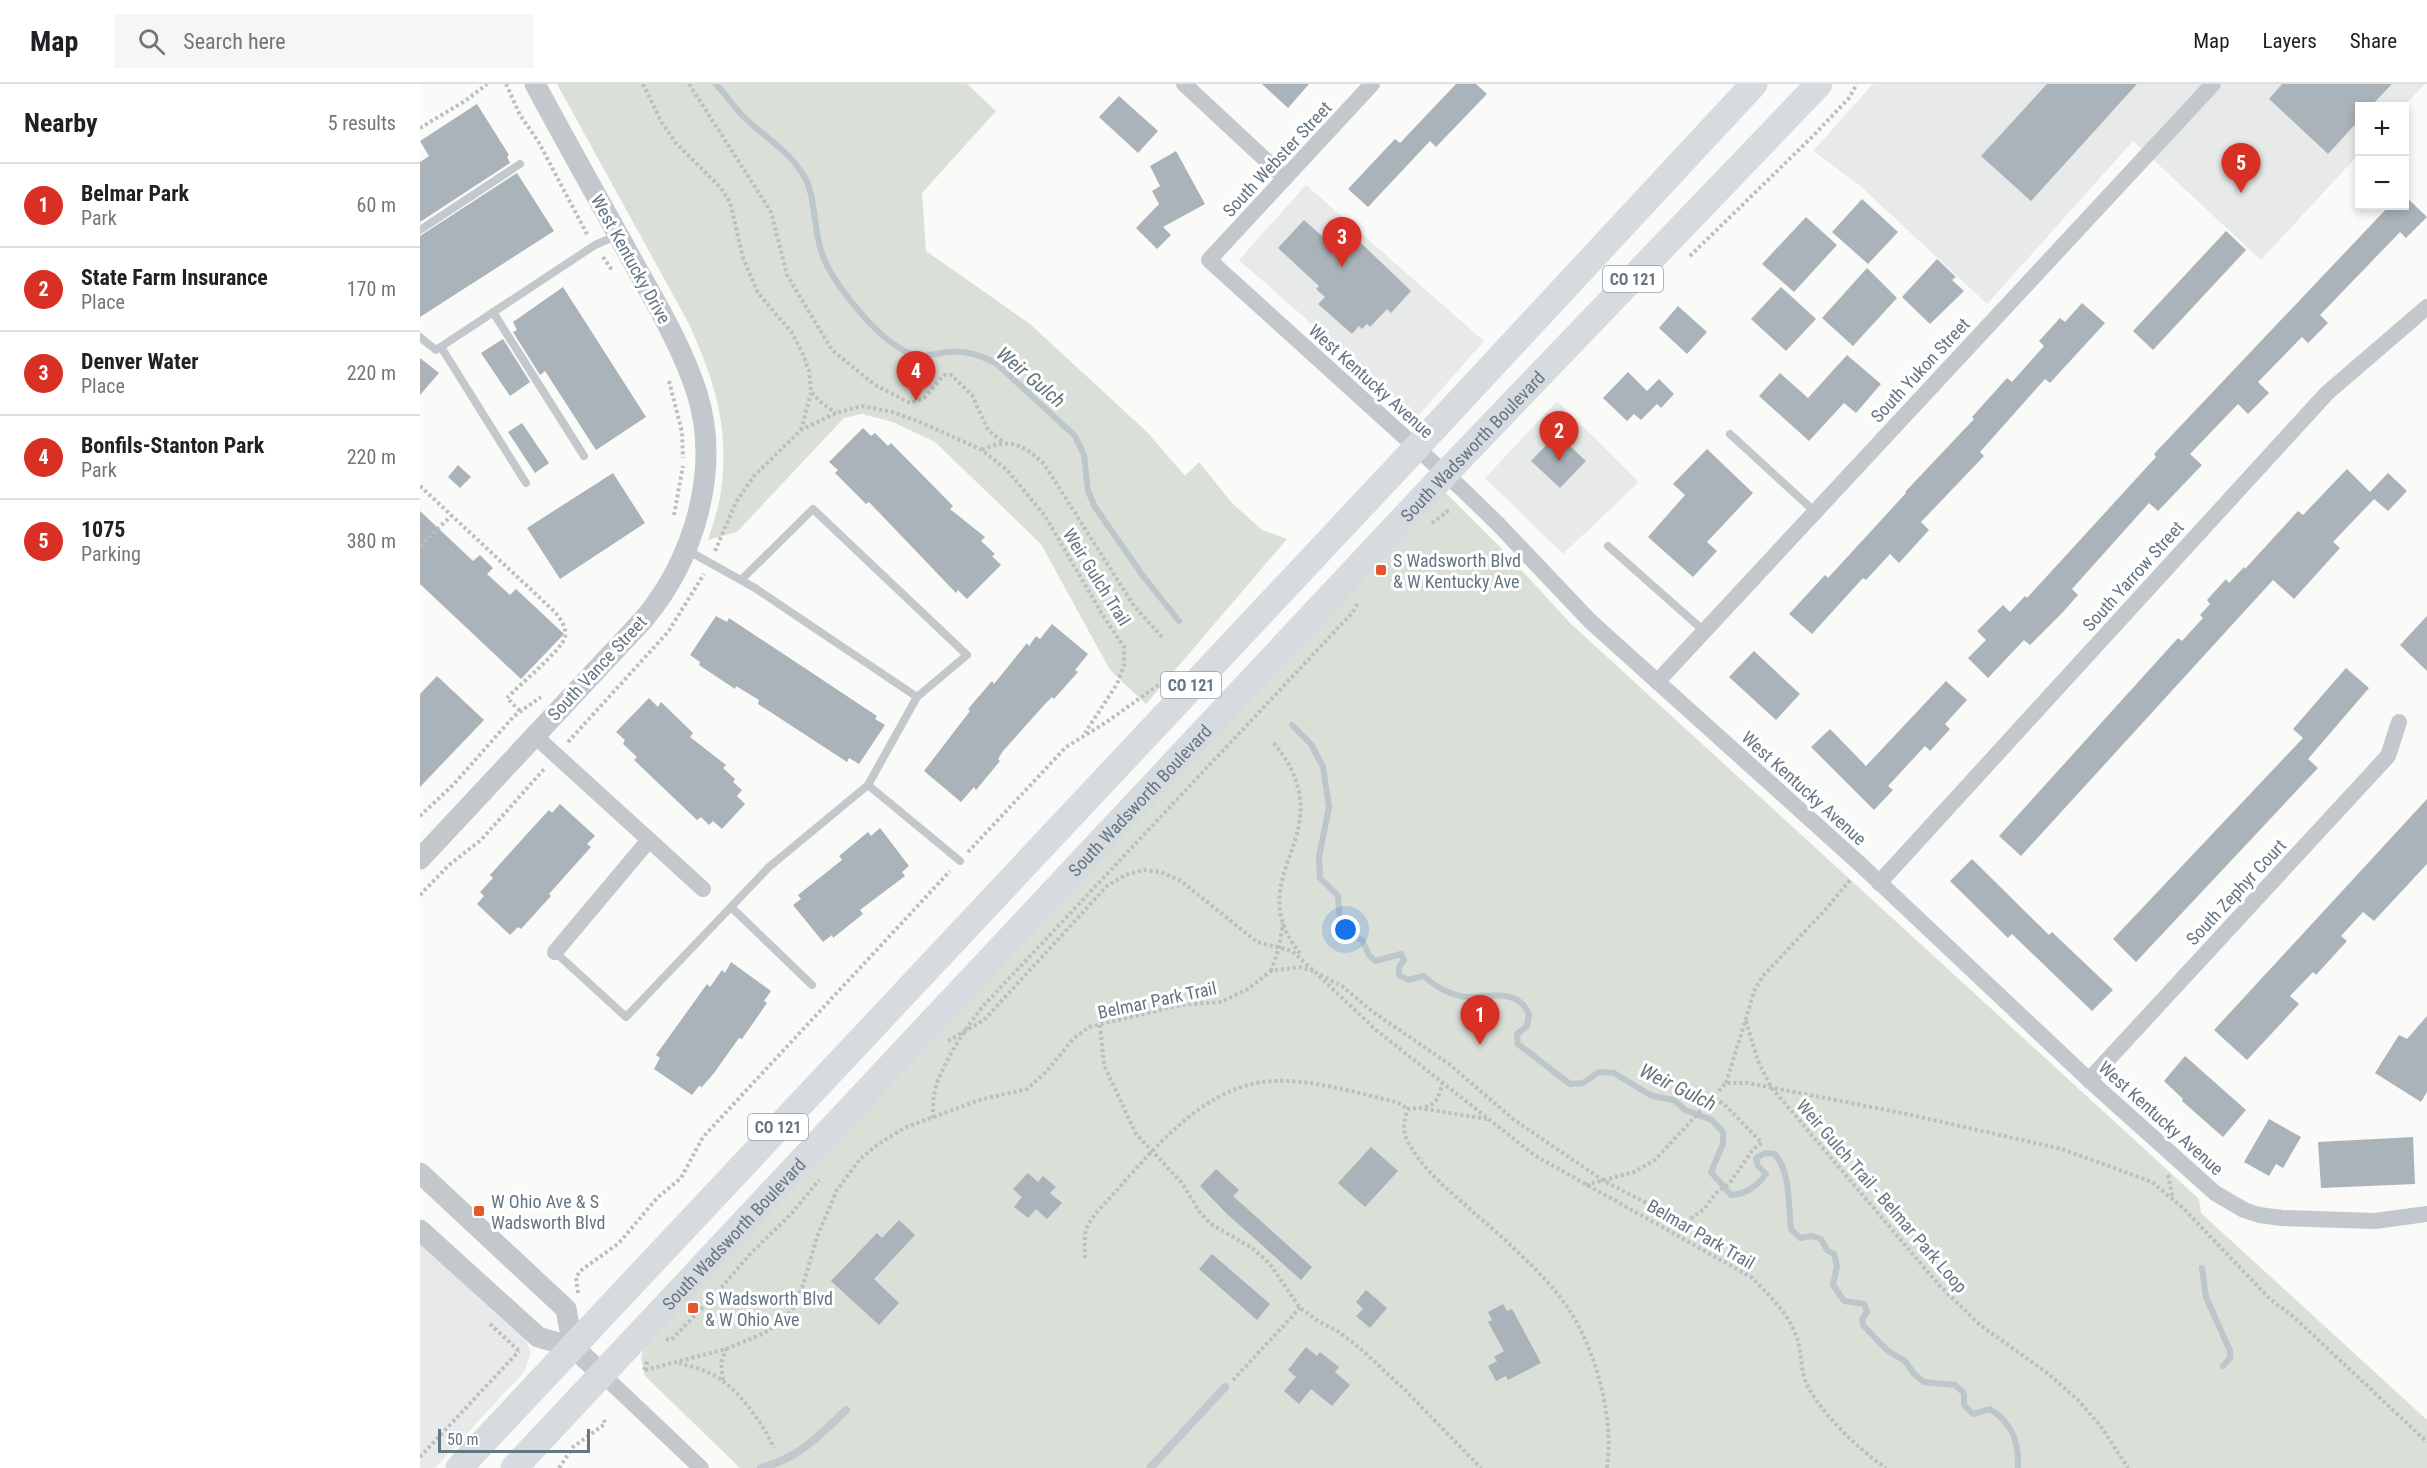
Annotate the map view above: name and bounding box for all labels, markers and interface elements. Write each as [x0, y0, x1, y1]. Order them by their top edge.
search box [114, 14, 534, 68]
text: Map [30, 25, 78, 58]
icon: search [135, 25, 168, 58]
text: Search here [183, 29, 286, 54]
text: Map [2193, 29, 2230, 53]
text: Layers [2263, 29, 2317, 53]
text: Share [2350, 29, 2397, 53]
street label: South Webster Street [1218, 97, 1336, 221]
map controls [2355, 102, 2409, 210]
button: + [2355, 102, 2409, 156]
text: Nearby [24, 108, 98, 138]
text: 5 results [328, 111, 396, 135]
pin: 5 [2222, 144, 2260, 193]
button: − [2355, 156, 2409, 210]
text: Belmar Park [81, 181, 189, 206]
street label: West Kentucky Drive [587, 191, 675, 327]
text: 1 [38, 193, 49, 217]
text: 60 m [357, 193, 396, 217]
text: Park [81, 206, 117, 230]
pin: 3 [1322, 218, 1362, 267]
text: State Farm Insurance [81, 265, 268, 290]
road number: CO 121 [1603, 266, 1663, 292]
text: 2 [38, 277, 49, 301]
text: 170 m [347, 277, 396, 301]
text: Place [81, 290, 125, 314]
street label: South Yukon Street [1866, 313, 1974, 427]
street label: West Kentucky Avenue [1304, 320, 1438, 442]
water label: Weir Gulch [992, 341, 1070, 413]
text: Denver Water [81, 349, 198, 374]
pin: 4 [896, 352, 936, 401]
text: 3 [38, 361, 49, 385]
text: 220 m [347, 361, 396, 385]
street label: South Wadsworth Boulevard [1396, 366, 1549, 526]
text: Place [81, 374, 125, 398]
pin: 2 [1540, 412, 1578, 461]
text: Bonfils-Stanton Park [81, 433, 264, 458]
text: 4 [38, 445, 49, 469]
text: 220 m [347, 445, 396, 469]
text: Park [81, 458, 117, 482]
text: 1075 [81, 517, 125, 542]
street label: South Yarrow Street [2078, 517, 2188, 635]
street label: Weir Gulch Trail [1059, 525, 1135, 629]
text: 5 [38, 529, 49, 553]
text: 380 m [347, 529, 396, 553]
text: Parking [81, 542, 141, 566]
place label: S Wadsworth Blvd & W Kentucky Ave [1393, 550, 1521, 592]
marker: S Wadsworth Blvd & W Kentucky Ave [1374, 563, 1388, 577]
street label: South Vance Street [543, 611, 651, 725]
road number: CO 121 [1161, 672, 1221, 698]
street label: South Wadsworth Boulevard [1064, 720, 1215, 880]
street label: West Kentucky Avenue [1737, 727, 1871, 849]
street label: South Zephyr Court [2182, 835, 2290, 949]
your location [1331, 915, 1360, 944]
street label: Belmar Park Trail [1096, 977, 1218, 1023]
pin: 1 [1460, 996, 1500, 1045]
street label: West Kentucky Avenue [2094, 1057, 2228, 1179]
water label: Weir Gulch [1636, 1058, 1720, 1116]
street label: Weir Gulch Trail - Belmar Park Loop [1792, 1095, 1972, 1297]
road number: CO 121 [748, 1114, 808, 1140]
street label: South Wadsworth Boulevard [657, 1154, 809, 1314]
place label: W Ohio Ave & S Wadsworth Blvd [491, 1191, 605, 1233]
street label: Belmar Park Trail [1643, 1195, 1759, 1273]
marker: W Ohio Ave & S Wadsworth Blvd [472, 1204, 486, 1218]
place label: S Wadsworth Blvd & W Ohio Ave [705, 1288, 833, 1330]
marker: S Wadsworth Blvd & W Ohio Ave [686, 1301, 700, 1315]
scale bar [438, 1426, 590, 1454]
text: 50 m [447, 1430, 479, 1449]

